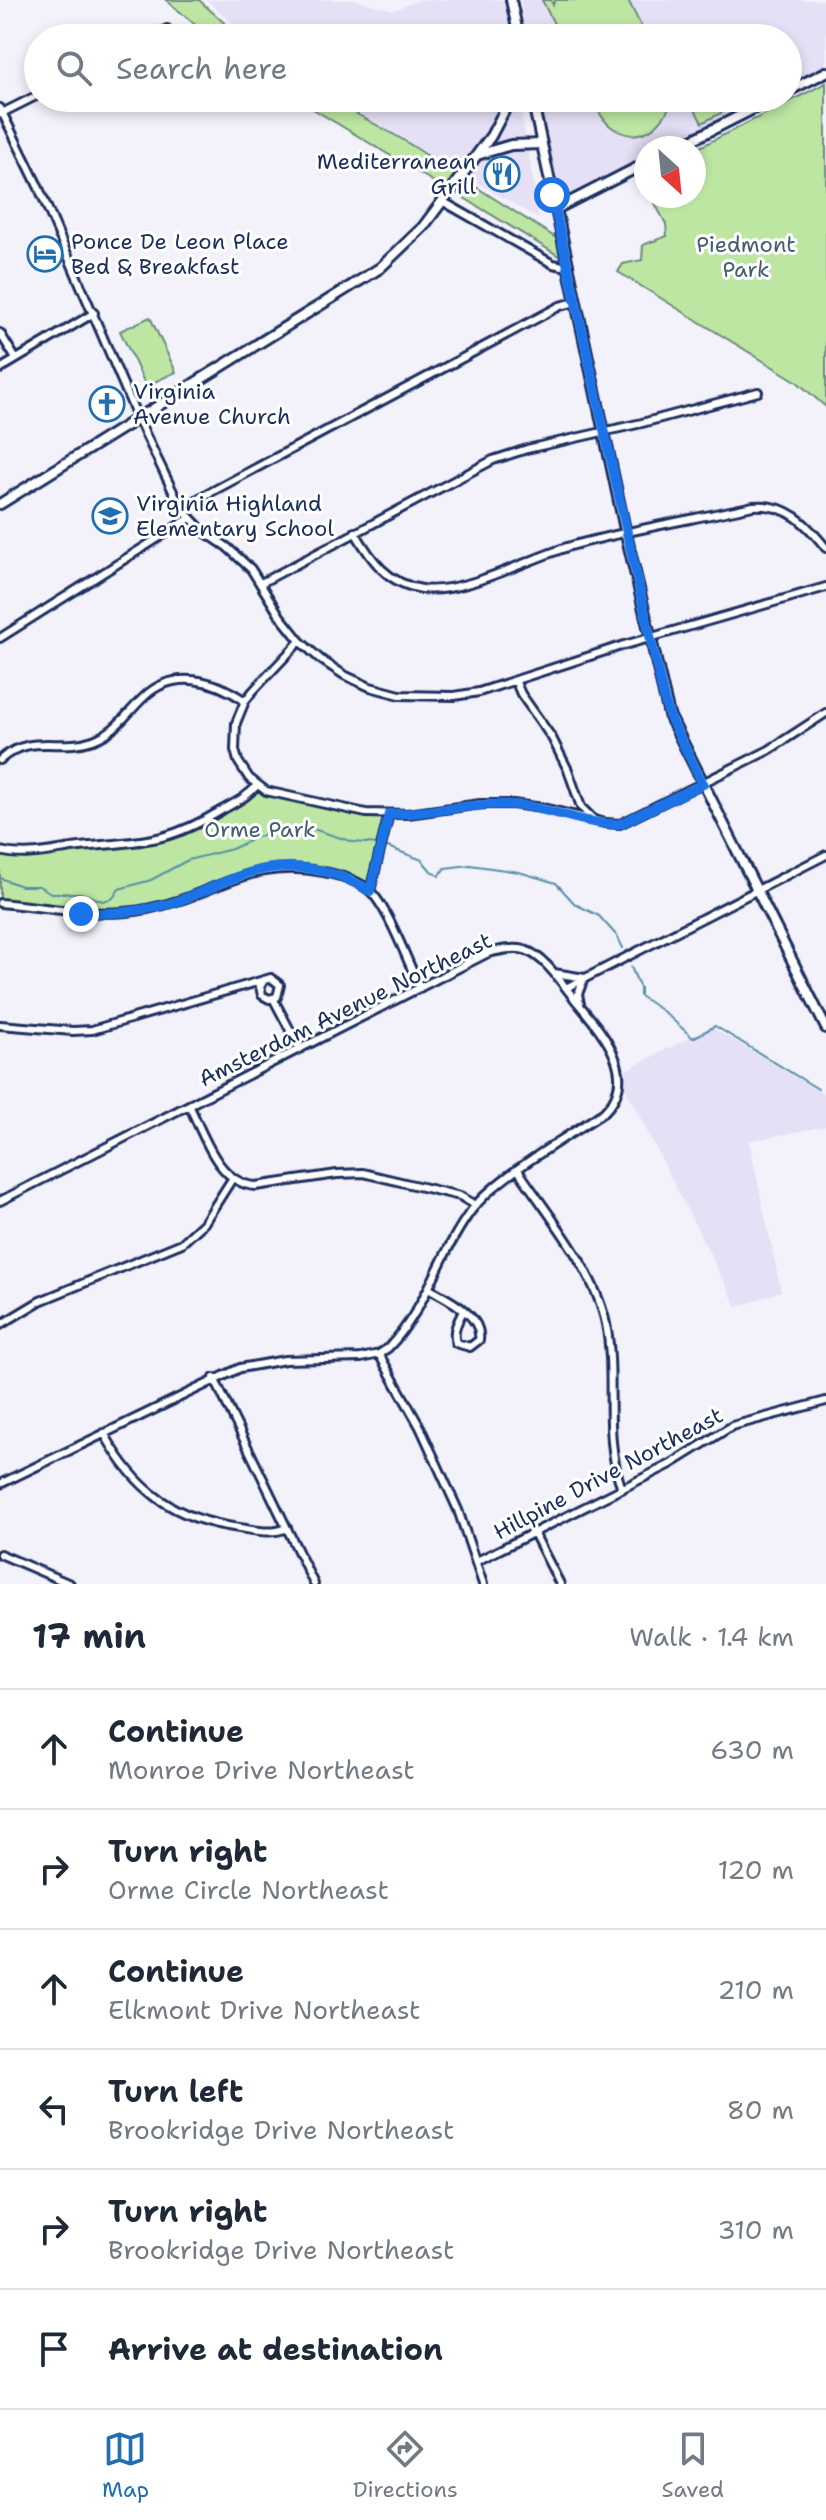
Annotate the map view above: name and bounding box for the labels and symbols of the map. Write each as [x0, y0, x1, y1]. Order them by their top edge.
north arrow [634, 136, 706, 208]
place label: Mediterranean Grill [317, 147, 476, 201]
restaurant icon: Mediterranean Grill [483, 155, 521, 193]
route start [534, 177, 570, 213]
place label: Ponce De Leon Place Bed & Breakfast [71, 227, 289, 281]
park label: Piedmont Park [696, 230, 796, 284]
hotel icon: Ponce De Leon Place Bed & Breakfast [26, 235, 64, 273]
place label: Virginia Avenue Church [133, 377, 291, 431]
church icon: Virginia Avenue Church [88, 385, 126, 423]
place label: Virginia Highland Elementary School [136, 489, 334, 543]
school or university icon: Virginia Highland Elementary School [91, 497, 129, 535]
park label: Orme Park [204, 815, 316, 844]
route end [63, 896, 99, 932]
street label: Amsterdam Avenue Northeast [194, 926, 497, 1093]
street label: Hillpine Drive Northeast [488, 1401, 728, 1546]

